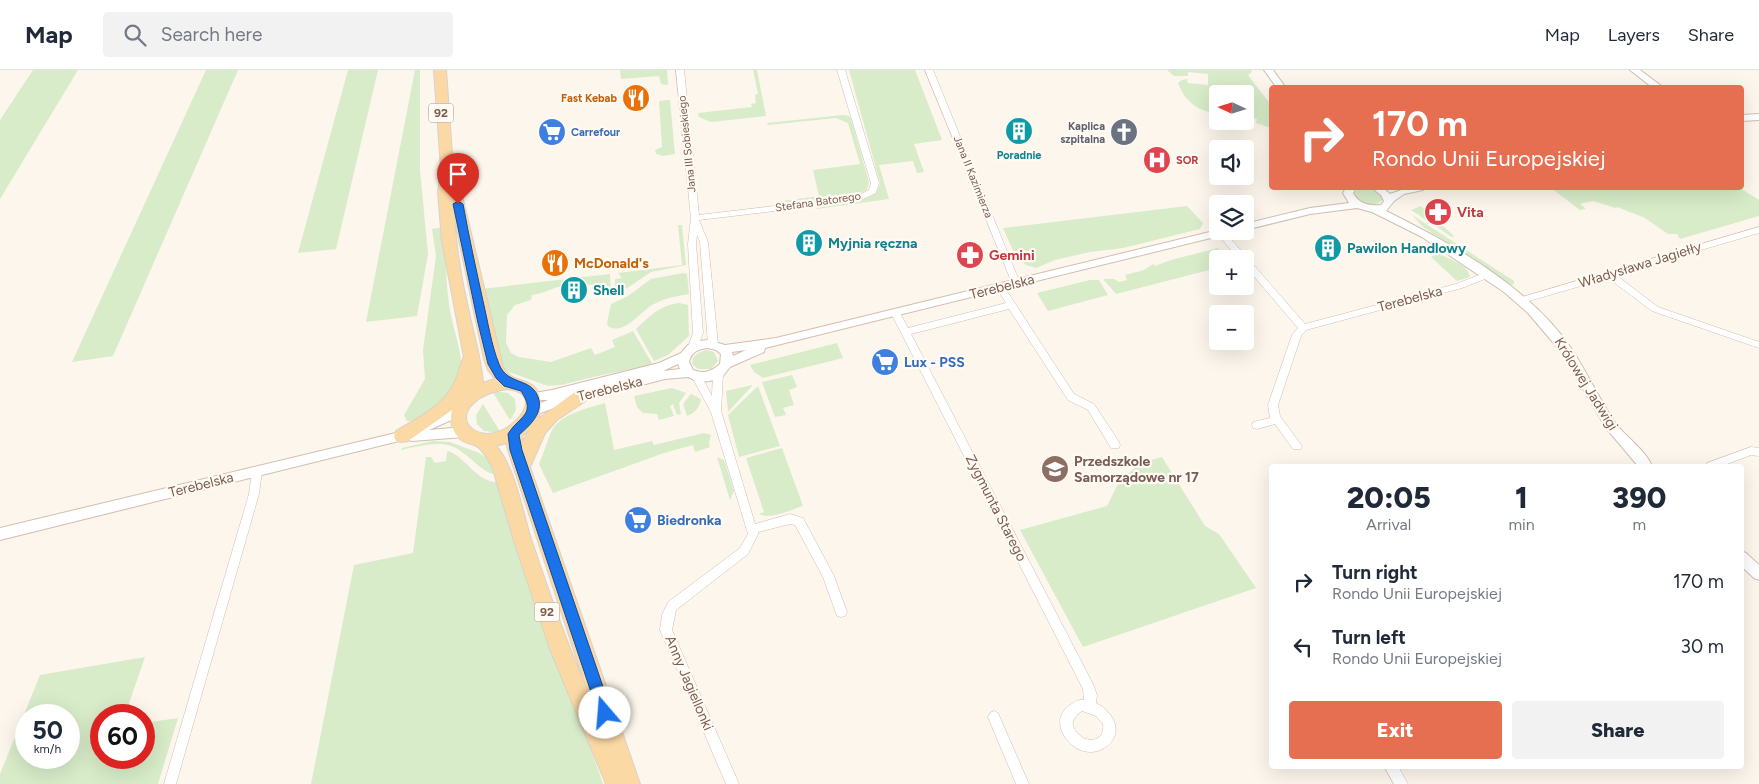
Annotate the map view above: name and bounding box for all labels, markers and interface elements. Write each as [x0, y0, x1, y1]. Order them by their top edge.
search box [103, 12, 453, 57]
text: Map [25, 20, 73, 49]
icon: search [121, 21, 149, 49]
text: Search here [161, 23, 262, 46]
text: Map [1545, 24, 1580, 46]
text: Layers [1608, 24, 1660, 46]
text: Share [1688, 24, 1734, 46]
restaurant icon: Fast Kebab [621, 83, 651, 113]
north arrow [1209, 85, 1254, 130]
map controls [1209, 85, 1254, 350]
place label: Fast Kebab [561, 92, 617, 105]
street label: Jana III Sobieskiego [675, 95, 699, 193]
text: 170 m [1372, 103, 1468, 145]
road number: 92 [428, 104, 454, 122]
icon: right [1289, 105, 1354, 170]
building icon: Poradnie [1004, 116, 1034, 146]
supermarket icon: Carrefour [537, 117, 567, 147]
church icon: Kaplica szpitalna [1109, 117, 1139, 147]
place label: Kaplica szpitalna [1060, 120, 1105, 146]
place label: Carrefour [571, 126, 621, 139]
street label: Jana II Kazimierza [951, 134, 995, 220]
button: sound [1209, 140, 1254, 185]
hospital icon: SOR [1142, 145, 1172, 175]
text: Rondo Unii Europejskiej [1372, 145, 1606, 172]
place label: Poradnie [997, 149, 1041, 162]
pin [437, 153, 479, 204]
place label: SOR [1176, 154, 1198, 167]
icon: arrive [444, 160, 472, 188]
street label: Stefana Batorego [774, 190, 862, 214]
button: layers [1209, 195, 1254, 240]
pharmacy icon: Vita [1423, 197, 1453, 227]
place label: Vita [1457, 204, 1484, 221]
building icon: Myjnia ręczna [794, 228, 824, 258]
building icon: Pawilon Handlowy [1313, 233, 1343, 263]
place label: Myjnia ręczna [828, 235, 917, 252]
street label: Władysława Jagiełły [1576, 238, 1704, 292]
pharmacy icon: Gemini [955, 240, 985, 270]
place label: Pawilon Handlowy [1347, 240, 1467, 257]
place label: Gemini [989, 247, 1035, 264]
restaurant icon: McDonald's [540, 248, 570, 278]
button: + [1209, 250, 1254, 295]
place label: McDonald's [574, 255, 649, 272]
street label: Terebelska [968, 271, 1036, 303]
building icon: Shell [559, 275, 589, 305]
place label: Shell [593, 282, 624, 299]
street label: Terebelska [1376, 282, 1444, 316]
button: − [1209, 305, 1254, 350]
street label: Królowej Jadwigi [1551, 334, 1621, 434]
supermarket icon: Lux - PSS [870, 347, 900, 377]
place label: Lux - PSS [904, 354, 965, 371]
street label: Terebelska [576, 373, 644, 405]
street label: Zygmunta Starego [962, 452, 1030, 564]
place label: Przedszkole Samorządowe nr 17 [1074, 453, 1199, 486]
school or university icon: Przedszkole Samorządowe nr 17 [1040, 454, 1070, 484]
street label: Terebelska [167, 469, 235, 501]
text: 20:05 [1347, 479, 1431, 516]
text: 1 [1515, 479, 1528, 516]
text: 390 [1612, 479, 1666, 516]
supermarket icon: Biedronka [623, 505, 653, 535]
place label: Biedronka [657, 512, 721, 529]
text: Arrival [1366, 515, 1411, 534]
text: min [1508, 515, 1535, 534]
text: m [1633, 515, 1646, 534]
text: Turn right [1332, 561, 1418, 584]
icon: right [1289, 568, 1317, 596]
text: 170 m [1673, 570, 1724, 593]
text: Rondo Unii Europejskiej [1332, 584, 1502, 603]
road number: 92 [534, 602, 560, 622]
text: Turn left [1332, 626, 1406, 649]
street label: Anny Jagiellonki [661, 633, 717, 733]
icon: left [1289, 633, 1317, 661]
text: 30 m [1681, 635, 1724, 658]
text: Rondo Unii Europejskiej [1332, 649, 1502, 668]
position arrow [578, 686, 630, 738]
button: Exit [1289, 701, 1502, 759]
button: Share [1512, 701, 1724, 759]
speed limit sign: 60 [90, 704, 155, 769]
text: 50 [32, 715, 63, 745]
text: km/h [34, 742, 61, 756]

